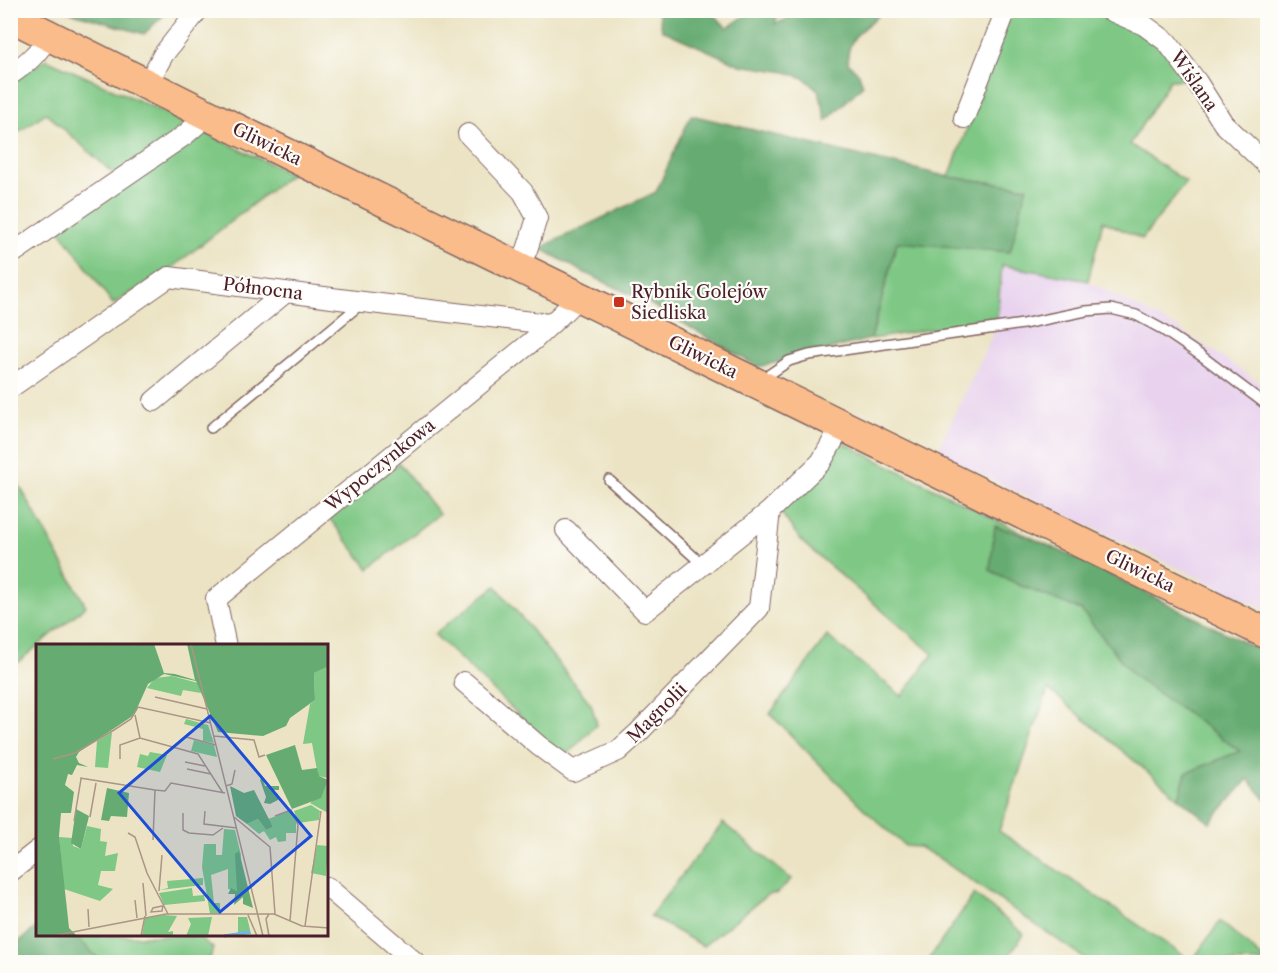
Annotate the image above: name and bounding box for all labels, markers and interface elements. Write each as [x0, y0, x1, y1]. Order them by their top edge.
street label: Wiślana [1165, 46, 1223, 116]
street label: Gliwicka [229, 118, 306, 170]
street label: Północna [222, 273, 305, 305]
place label: Rybnik Golejów Siedliska [631, 281, 769, 324]
marker: Rybnik Golejów Siedliska [612, 295, 626, 309]
street label: Gliwicka [665, 331, 742, 383]
street label: Wypoczynkowa [320, 414, 440, 517]
street label: Gliwicka [1102, 545, 1179, 597]
inset map [36, 644, 328, 937]
street label: Magnolii [622, 678, 692, 748]

